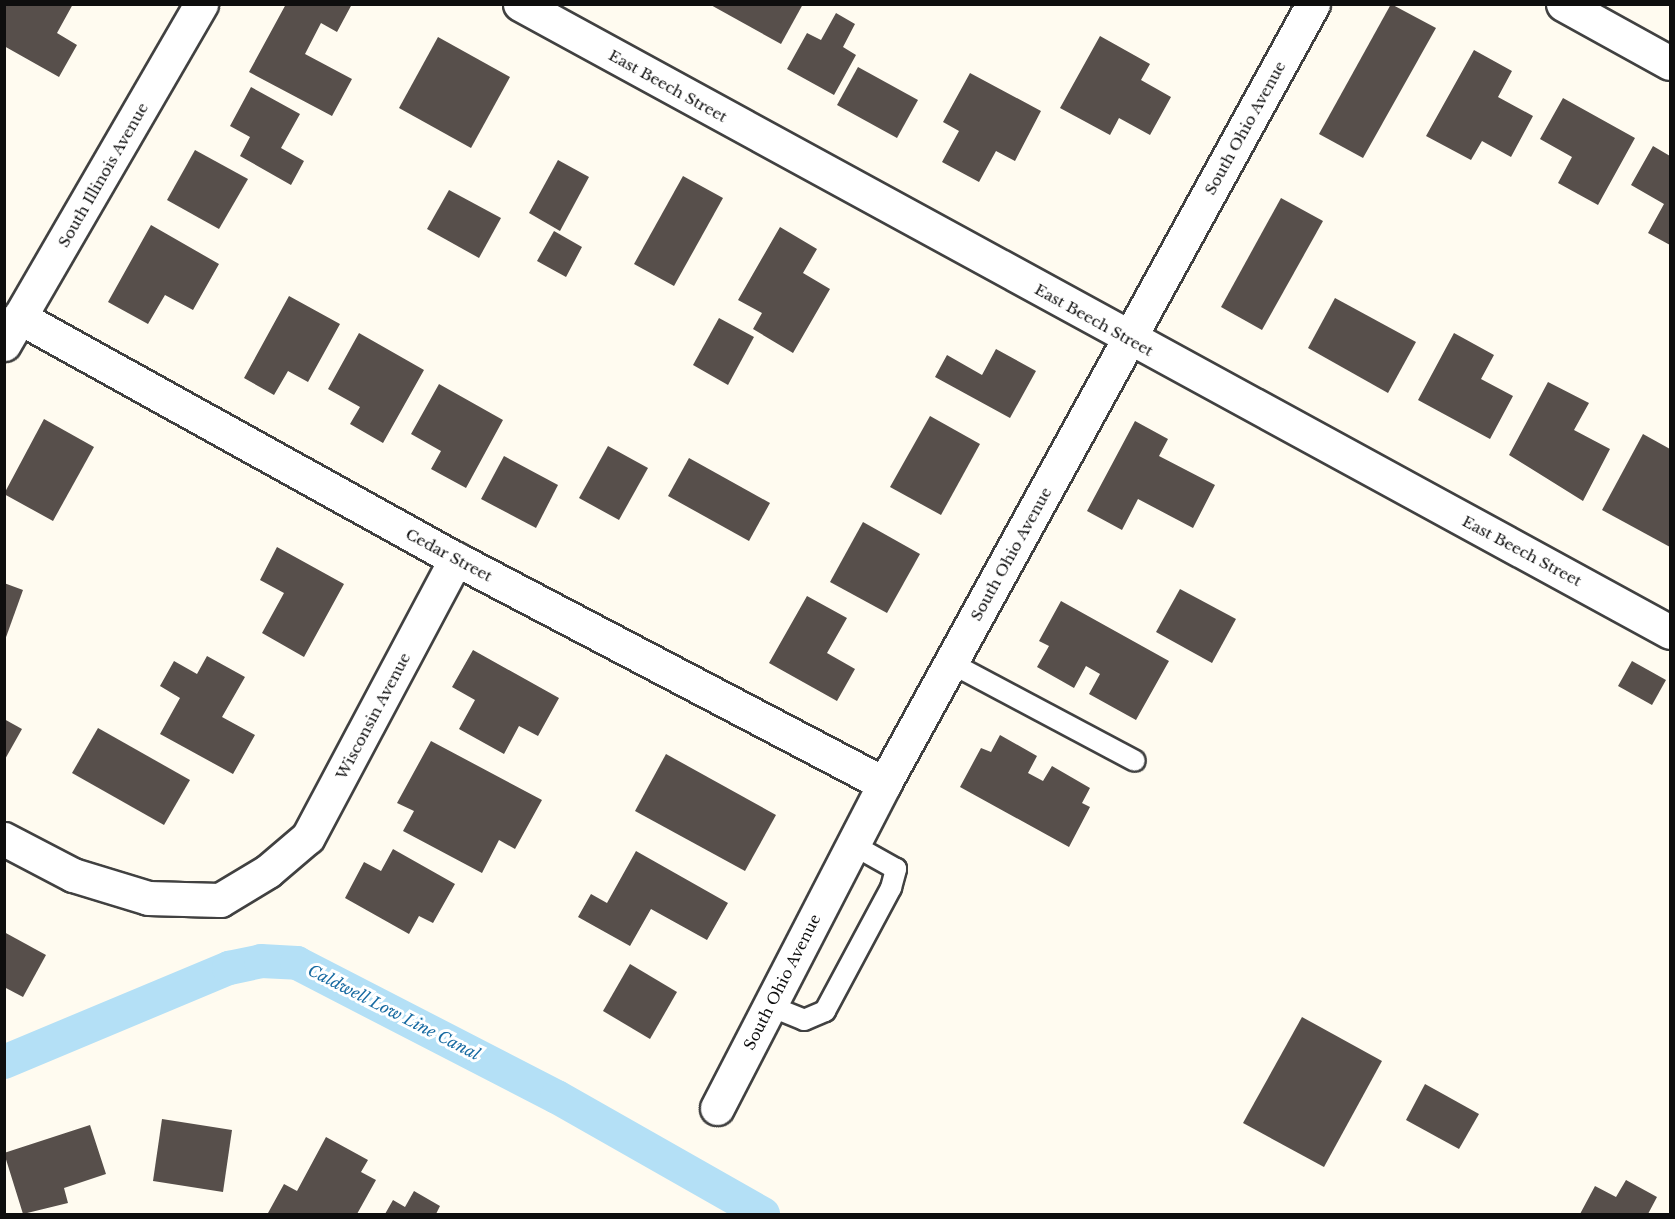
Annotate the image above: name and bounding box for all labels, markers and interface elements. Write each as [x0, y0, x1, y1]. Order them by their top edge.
street label: East Beech Street [606, 46, 730, 126]
street label: South Ohio Avenue [1201, 58, 1289, 198]
street label: South Illinois Avenue [54, 99, 152, 251]
street label: East Beech Street [1032, 280, 1156, 360]
street label: South Ohio Avenue [967, 484, 1055, 624]
street label: East Beech Street [1459, 512, 1585, 590]
street label: Cedar Street [403, 525, 495, 585]
street label: Wisconsin Avenue [332, 649, 414, 783]
street label: South Ohio Avenue [740, 911, 824, 1053]
water label: Caldwell Low Line Canal [305, 960, 483, 1064]

